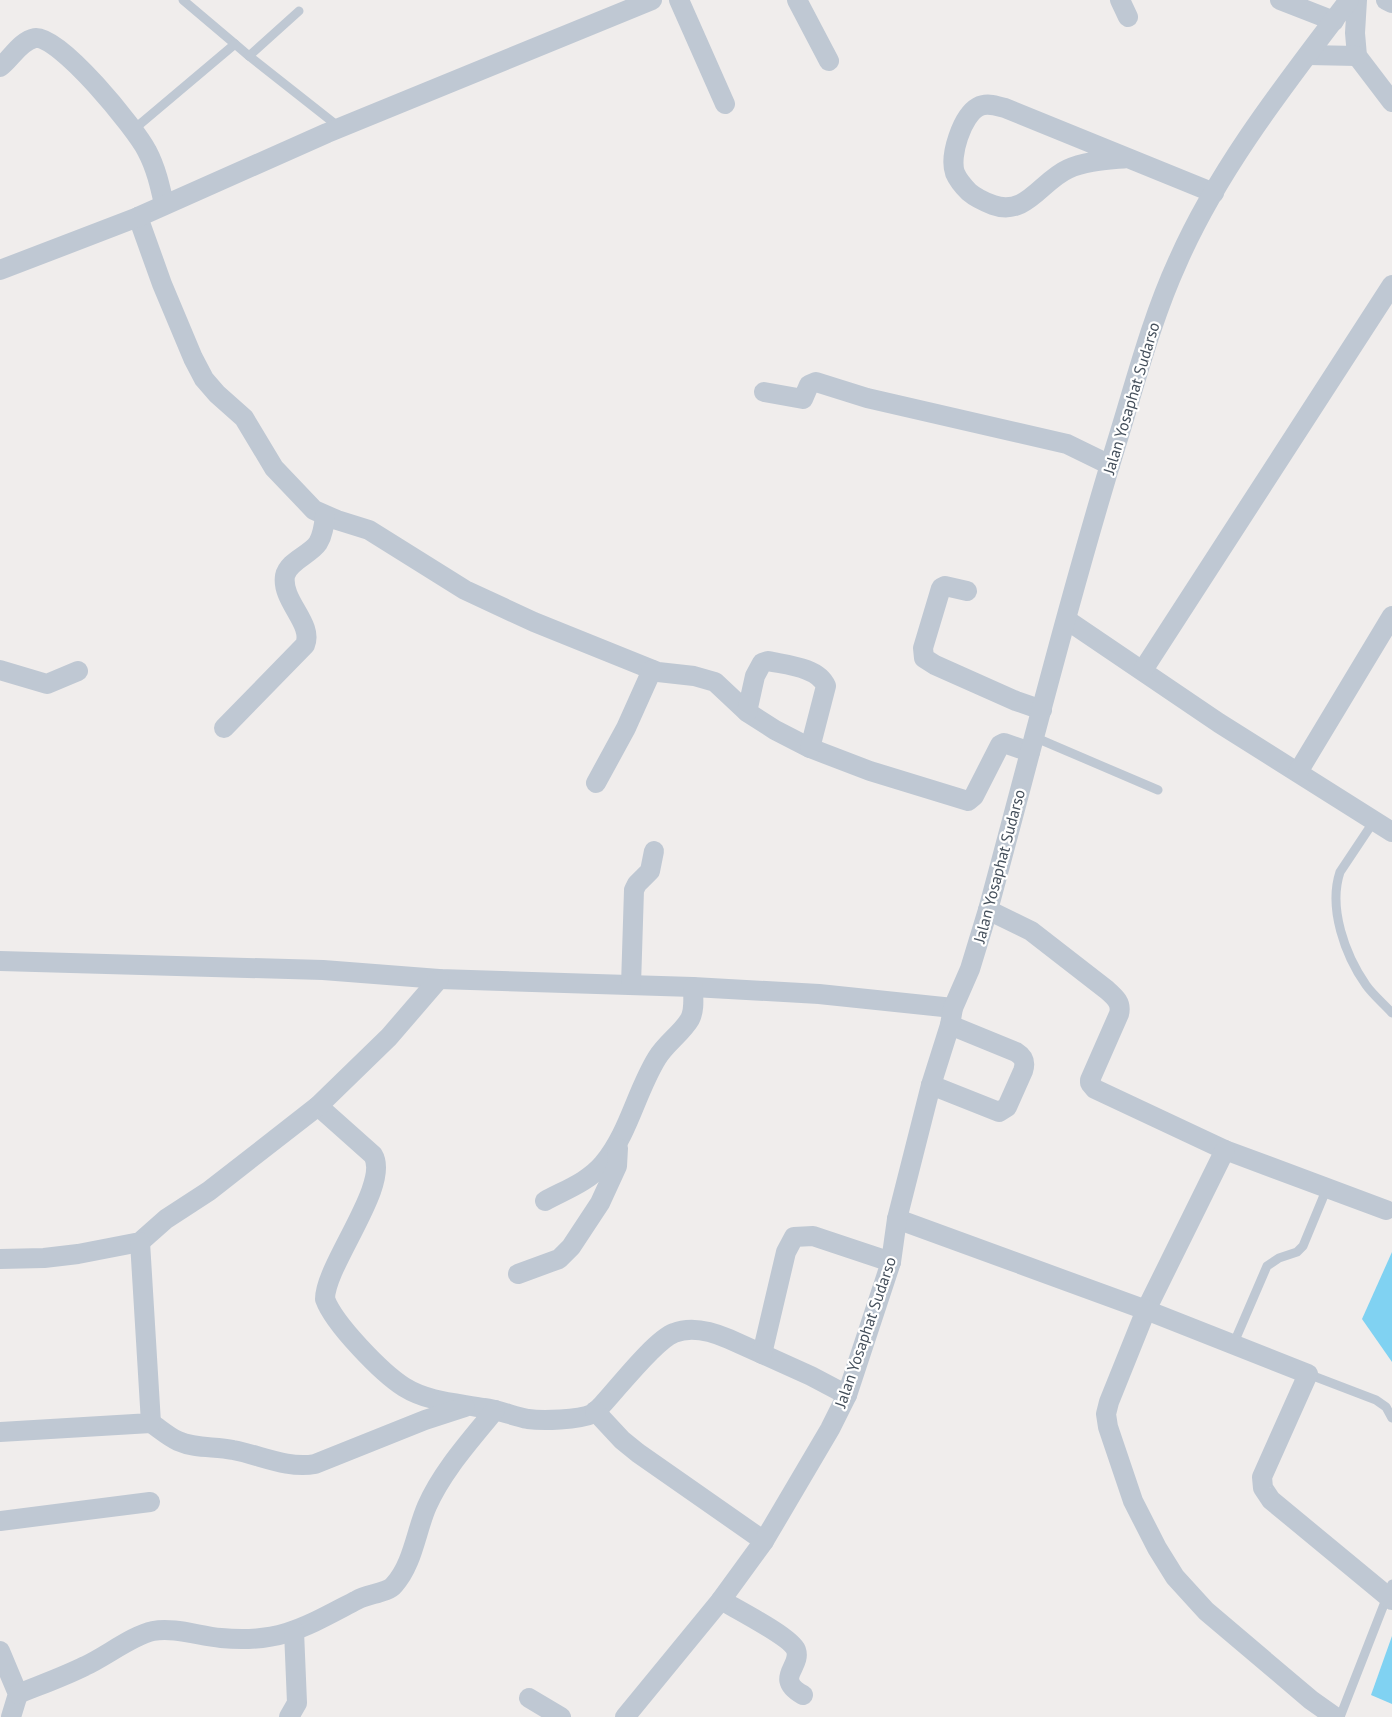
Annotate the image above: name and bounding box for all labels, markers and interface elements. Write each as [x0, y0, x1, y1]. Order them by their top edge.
street label: Jalan Yosaphat Sudarso [1098, 320, 1164, 477]
street label: Jalan Yosaphat Sudarso [969, 787, 1029, 946]
street label: Jalan Yosaphat Sudarso [829, 1254, 900, 1411]

